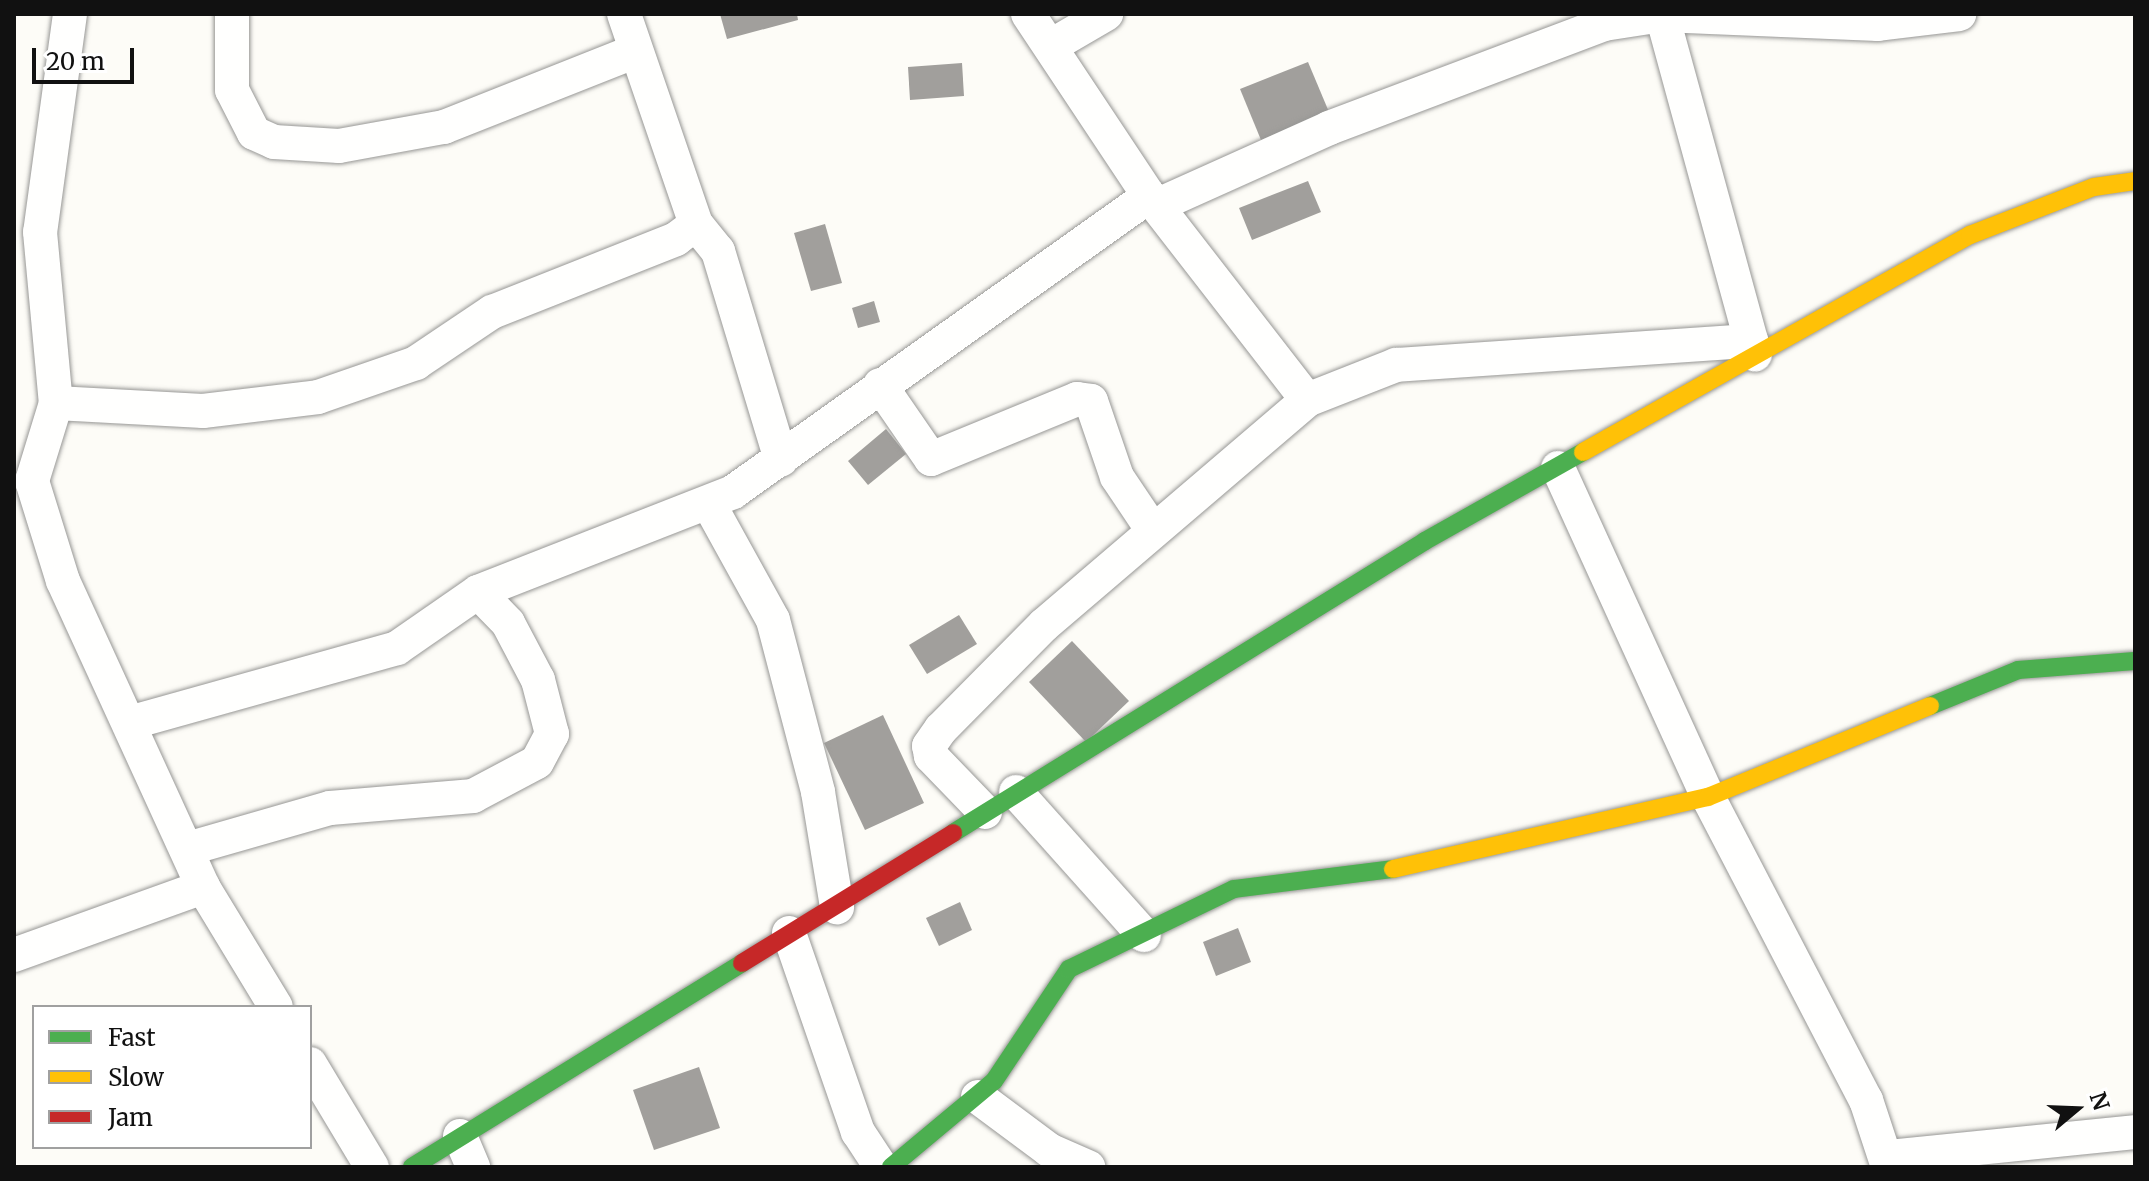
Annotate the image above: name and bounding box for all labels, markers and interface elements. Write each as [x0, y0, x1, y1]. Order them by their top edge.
scale bar [36, 32, 138, 82]
text: 20 m [46, 46, 105, 77]
legend [32, 1005, 312, 1149]
text: Fast [108, 1022, 156, 1053]
text: Slow [108, 1062, 164, 1093]
north arrow [2037, 1069, 2117, 1149]
text: N [2084, 1088, 2116, 1114]
text: Jam [108, 1102, 153, 1133]

